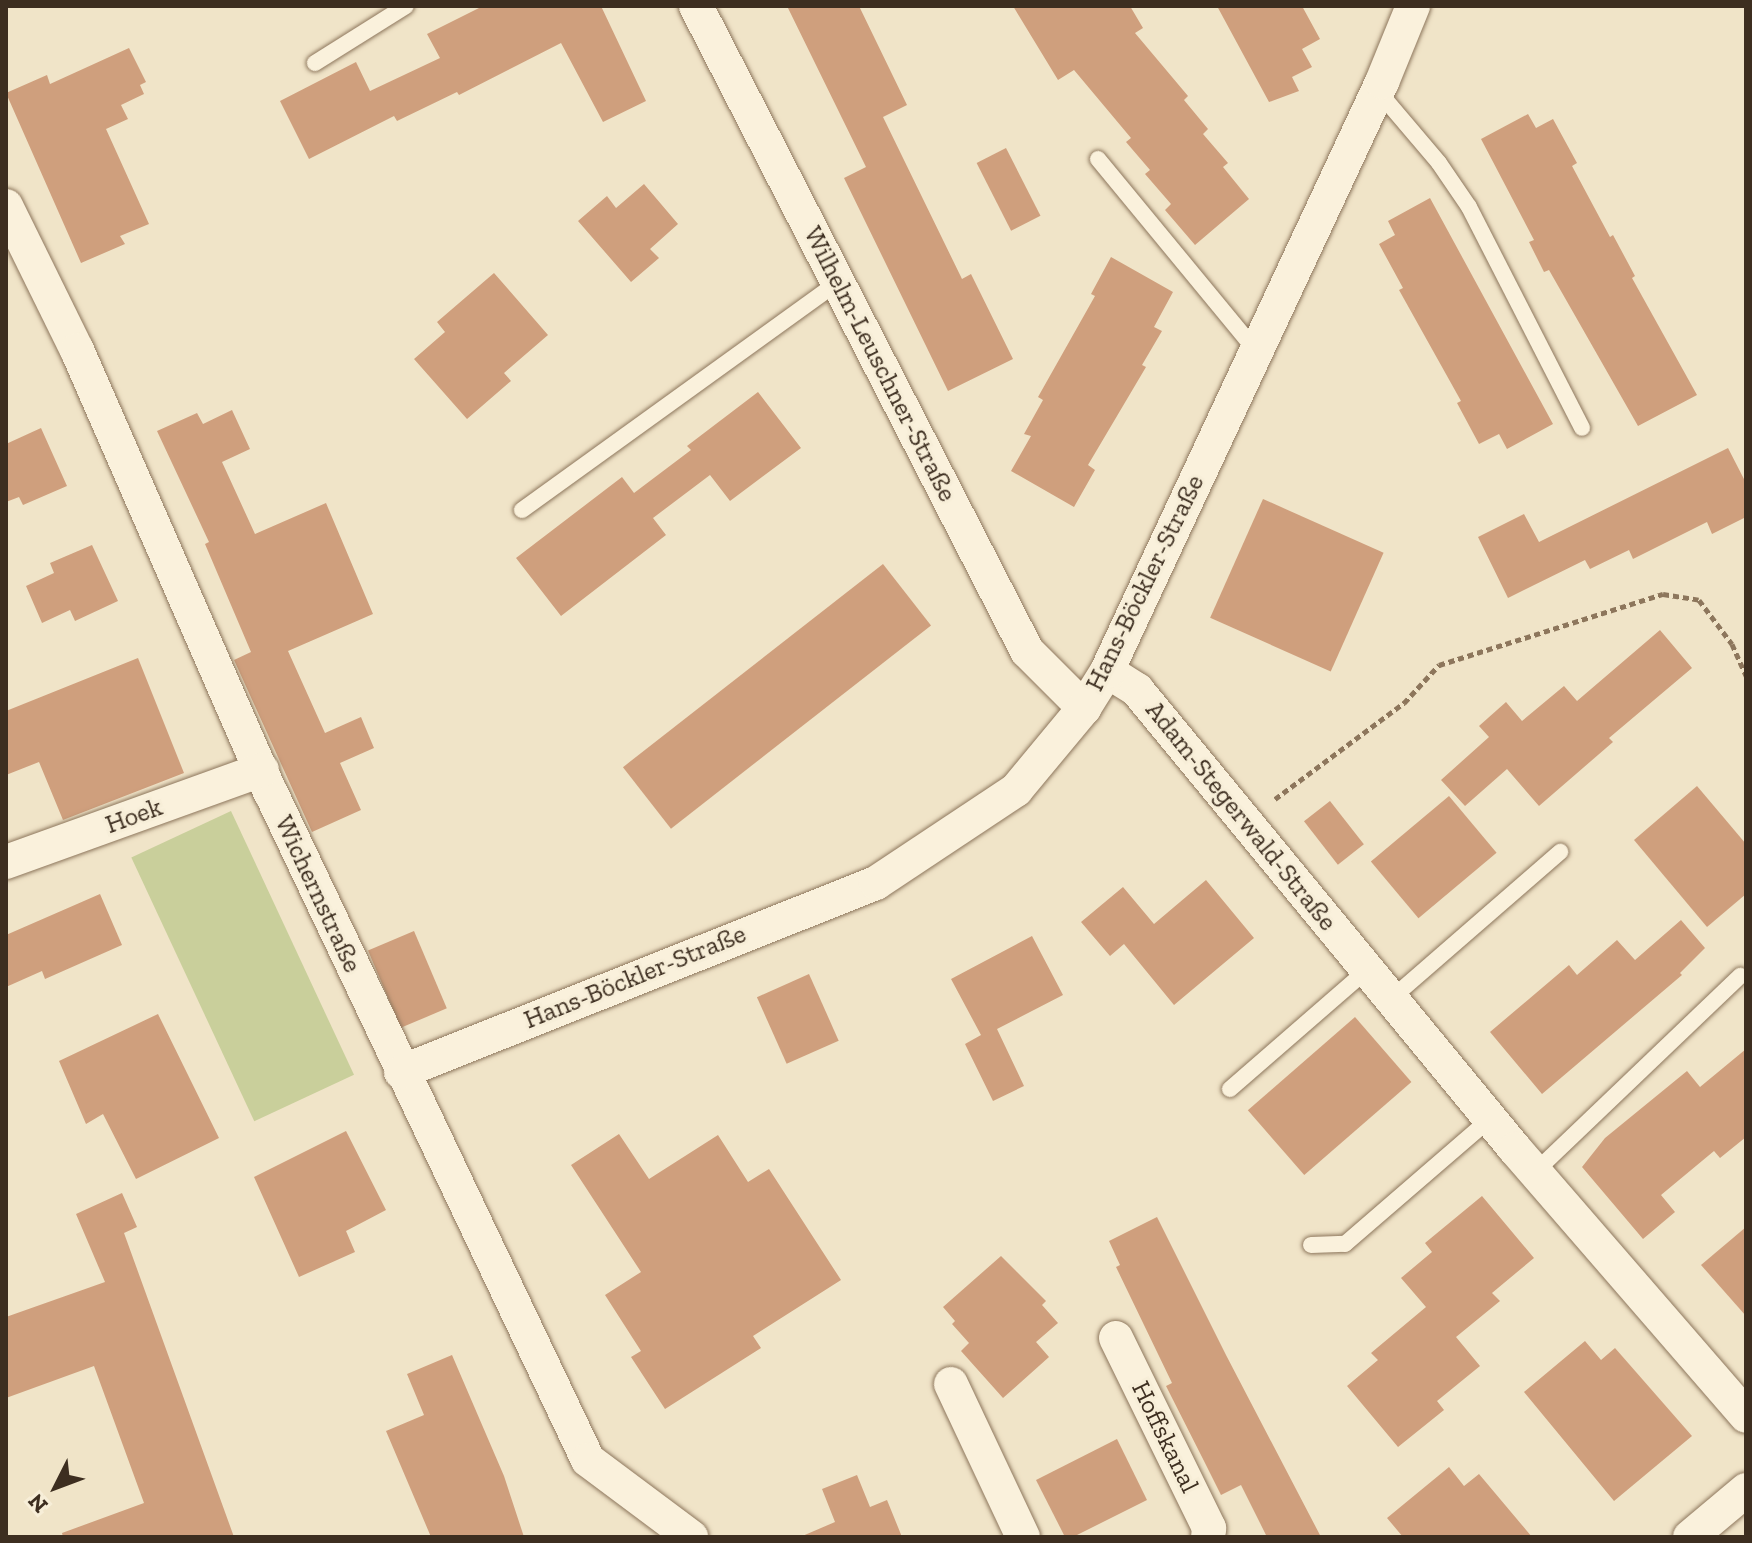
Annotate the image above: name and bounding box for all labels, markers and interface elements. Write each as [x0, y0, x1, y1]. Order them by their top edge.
street label: Wilhelm-Leuschner-Straße [797, 221, 963, 507]
street label: Hans-Böckler-Straße [1079, 470, 1211, 696]
street label: Adam-Stegerwald-Straße [1139, 695, 1343, 937]
street label: Hoek [101, 791, 167, 841]
street label: Wichernstraße [268, 811, 368, 977]
street label: Hans-Böckler-Straße [520, 918, 750, 1036]
street label: Hoffskanal [1125, 1376, 1205, 1498]
north arrow [16, 1447, 96, 1527]
text: N [22, 1488, 53, 1519]

